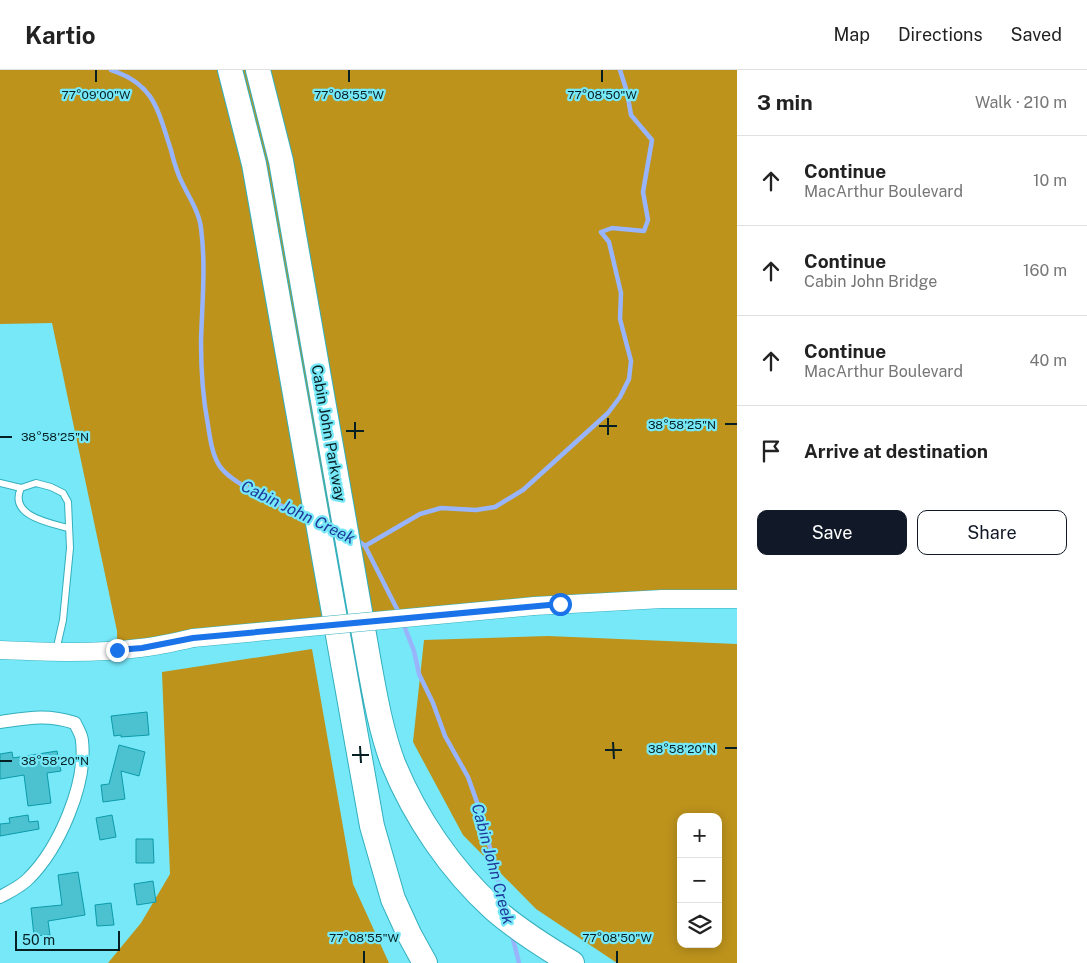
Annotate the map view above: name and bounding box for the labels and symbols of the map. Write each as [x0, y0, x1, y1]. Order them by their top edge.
text: 77°09'00"W [61, 88, 131, 102]
text: 77°08'55"W [314, 88, 385, 102]
text: 77°08'50"W [567, 88, 637, 102]
street label: Cabin John Parkway [309, 363, 349, 503]
text: 38°58'25"N [648, 418, 716, 432]
text: 38°58'25"N [21, 430, 89, 444]
water label: Cabin John Creek [238, 476, 358, 548]
route start [549, 593, 572, 616]
route end [106, 639, 129, 662]
text: 38°58'20"N [648, 742, 716, 756]
text: 38°58'20"N [21, 754, 89, 768]
water label: Cabin John Creek [468, 801, 518, 927]
scale bar [15, 928, 120, 951]
text: 77°08'55"W [329, 931, 400, 945]
text: 77°08'50"W [582, 931, 652, 945]

